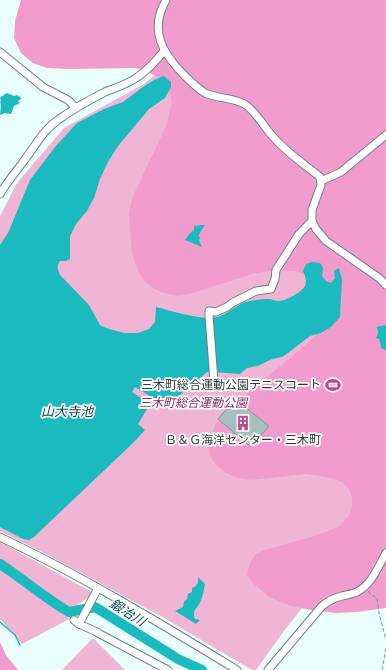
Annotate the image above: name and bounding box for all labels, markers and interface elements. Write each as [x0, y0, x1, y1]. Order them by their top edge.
place label: 三木町総合運動公園テニスコート [141, 376, 321, 392]
sports icon: 三木町総合運動公園テニスコート [324, 376, 342, 394]
park label: 三木町総合運動公園 [139, 394, 249, 410]
water label: 山大寺池 [41, 402, 95, 419]
building icon: Ｂ＆Ｇ海洋センター・三木町 [234, 414, 252, 432]
place label: Ｂ＆Ｇ海洋センター・三木町 [165, 431, 321, 447]
water label: 鍛冶川 [107, 594, 151, 630]

